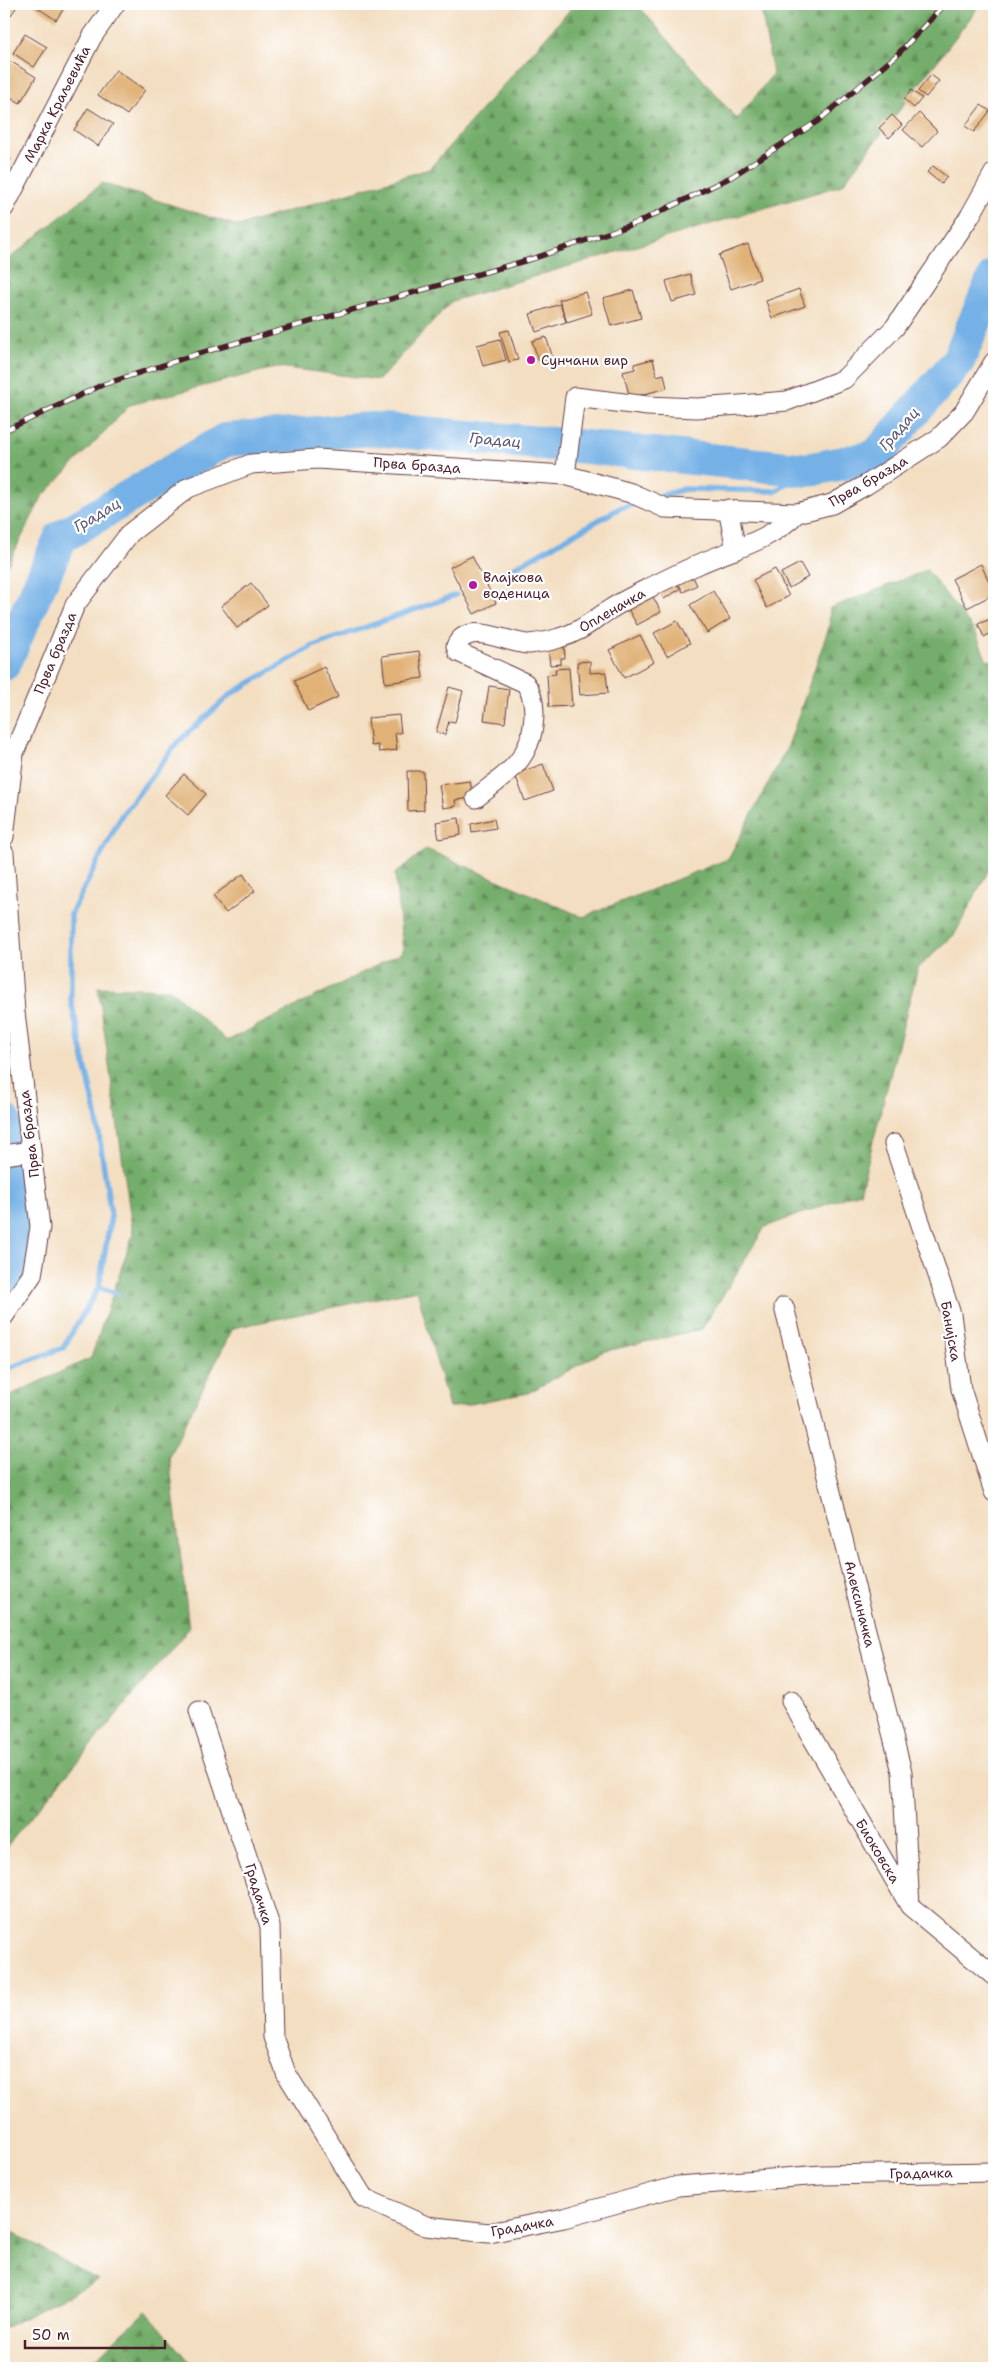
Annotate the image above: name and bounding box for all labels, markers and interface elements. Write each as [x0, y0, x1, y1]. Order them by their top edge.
street label: Марка Краљевића [20, 42, 94, 166]
place label: Сунчани вир [541, 351, 628, 369]
marker: Сунчани вир [525, 354, 537, 366]
water label: Градац [875, 403, 923, 455]
water label: Градац [468, 428, 522, 452]
street label: Прва бразда [826, 451, 911, 511]
street label: Прва бразда [373, 453, 462, 477]
water label: Градац [70, 493, 124, 537]
place label: Влајкова воденица [483, 568, 550, 602]
marker: Влајкова воденица [467, 579, 479, 591]
street label: Опленачка [576, 584, 649, 636]
street label: Прва бразда [30, 609, 81, 697]
street label: Прва бразда [15, 1089, 43, 1179]
street label: Банијска [937, 1299, 965, 1363]
street label: Алексиначка [841, 1559, 880, 1650]
street label: Биоковска [852, 1815, 904, 1887]
street label: Градачка [241, 1861, 277, 1927]
street label: Градачка [889, 2163, 953, 2183]
street label: Градачка [489, 2212, 555, 2240]
scale bar [25, 2317, 165, 2349]
text: 50 m [32, 2325, 70, 2345]

